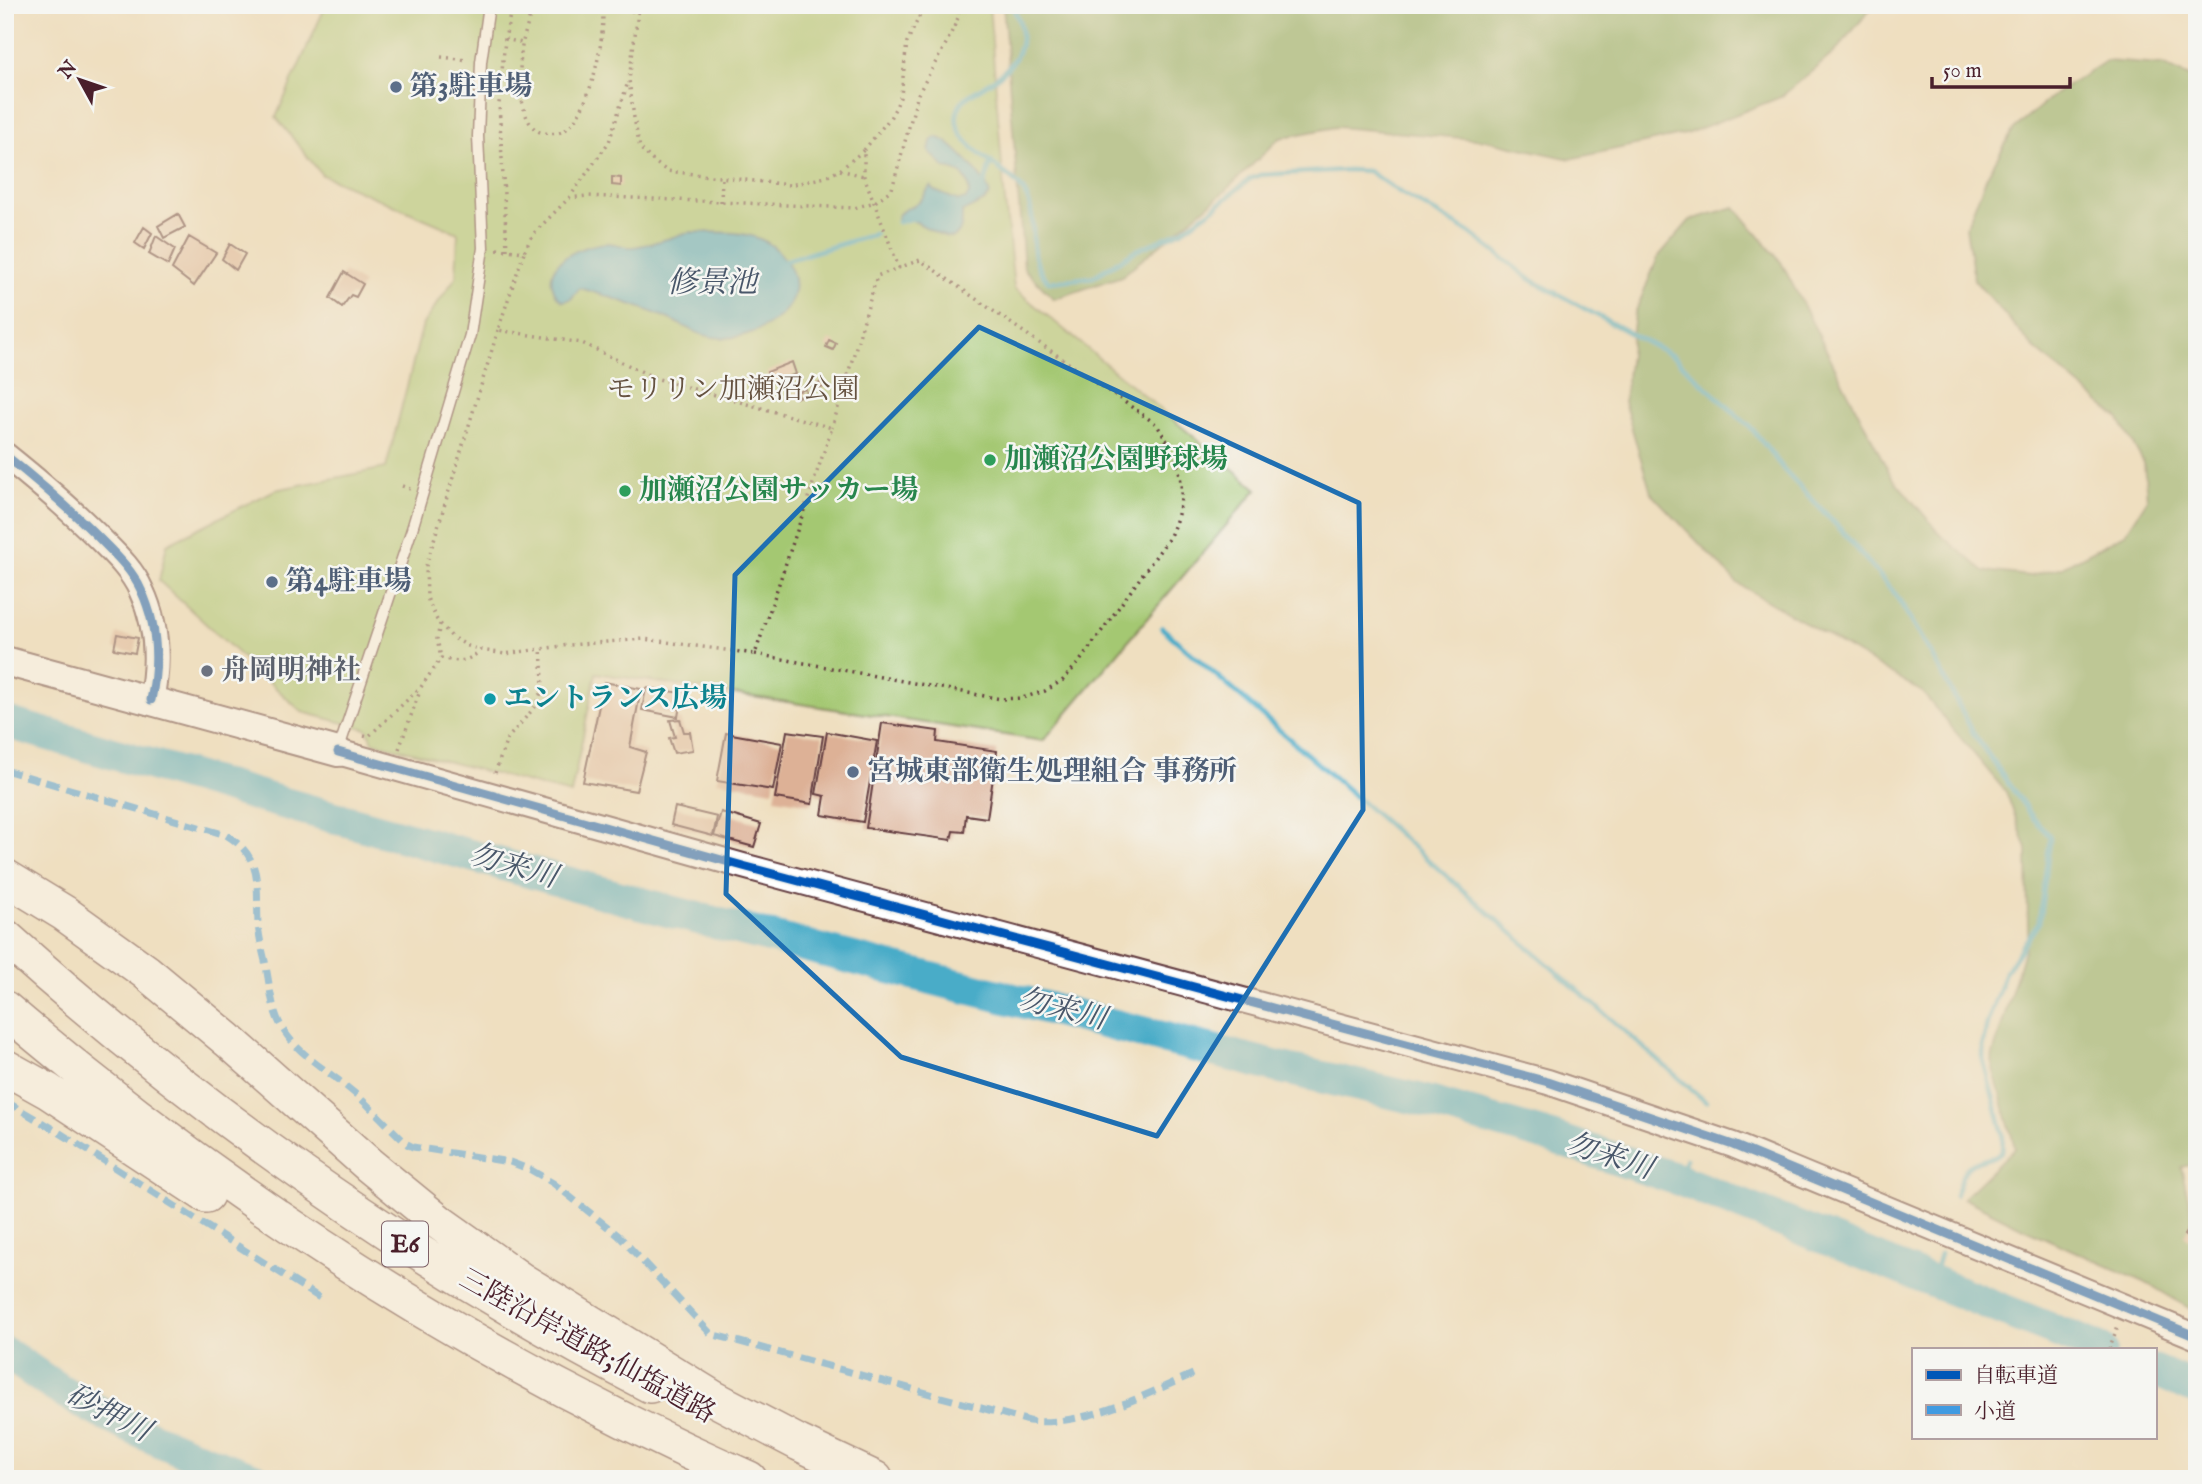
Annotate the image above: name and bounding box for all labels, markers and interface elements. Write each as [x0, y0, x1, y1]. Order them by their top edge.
north arrow [46, 46, 116, 116]
scale bar [1932, 46, 2071, 90]
text: N [53, 56, 83, 85]
text: 50 m [1943, 58, 1982, 85]
place label: 第3駐車場 [410, 70, 532, 105]
marker: 第3駐車場 [388, 79, 404, 95]
water label: 修景池 [667, 265, 760, 303]
park label: モリリン加瀬沼公園 [607, 373, 859, 408]
place label: 加瀬沼公園野球場 [1004, 443, 1228, 478]
marker: 加瀬沼公園野球場 [982, 452, 998, 468]
place label: 加瀬沼公園サッカー場 [639, 474, 918, 509]
marker: 加瀬沼公園サッカー場 [617, 483, 633, 499]
place label: 第4駐車場 [286, 565, 412, 600]
marker: 第4駐車場 [264, 574, 280, 590]
place label: 舟岡明神社 [221, 654, 361, 689]
marker: 舟岡明神社 [199, 663, 215, 679]
place label: エントランス広場 [504, 682, 727, 717]
marker: エントランス広場 [482, 691, 498, 707]
place label: 宮城東部衛生処理組合 事務所 [867, 755, 1237, 790]
marker: 宮城東部衛生処理組合 事務所 [845, 764, 861, 780]
water label: 勿来川 [465, 836, 564, 898]
water label: 勿来川 [1014, 981, 1113, 1040]
water label: 勿来川 [1560, 1125, 1661, 1190]
road number: E6 [382, 1222, 428, 1266]
street label: 三陸沿岸道路;仙塩道路 [453, 1262, 721, 1432]
legend [1912, 1348, 2156, 1438]
text: 自転車道 [1974, 1363, 2058, 1390]
water label: 砂押川 [59, 1377, 159, 1453]
text: 小道 [1974, 1399, 2016, 1426]

